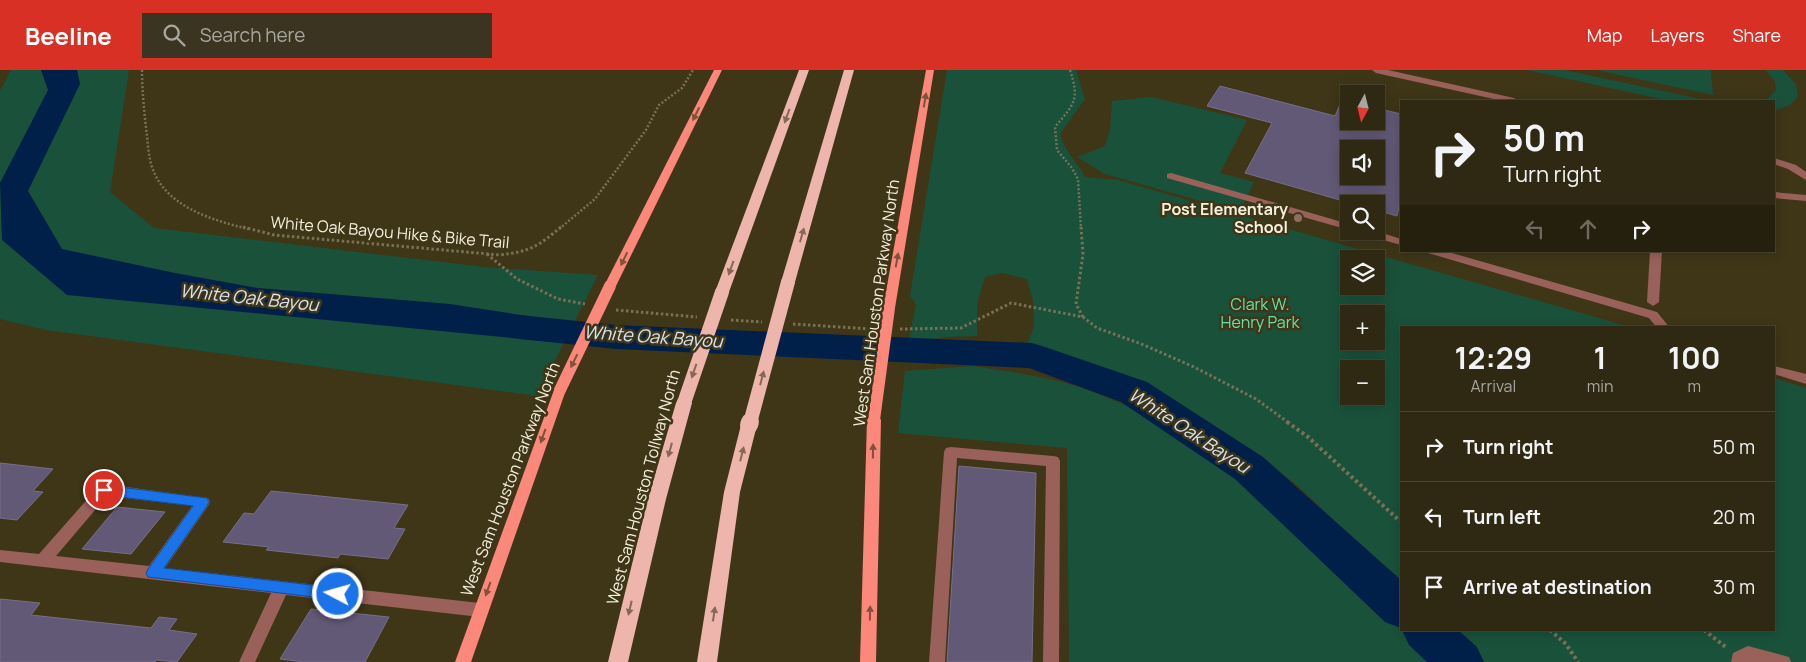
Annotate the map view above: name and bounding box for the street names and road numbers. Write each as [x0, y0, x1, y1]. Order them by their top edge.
street label: West Sam Houston Parkway North [848, 178, 904, 428]
street label: White Oak Bayou Hike & Bike Trail [269, 211, 511, 253]
street label: West Sam Houston Parkway North [455, 359, 565, 599]
street label: West Sam Houston Tollway North [601, 367, 685, 607]

